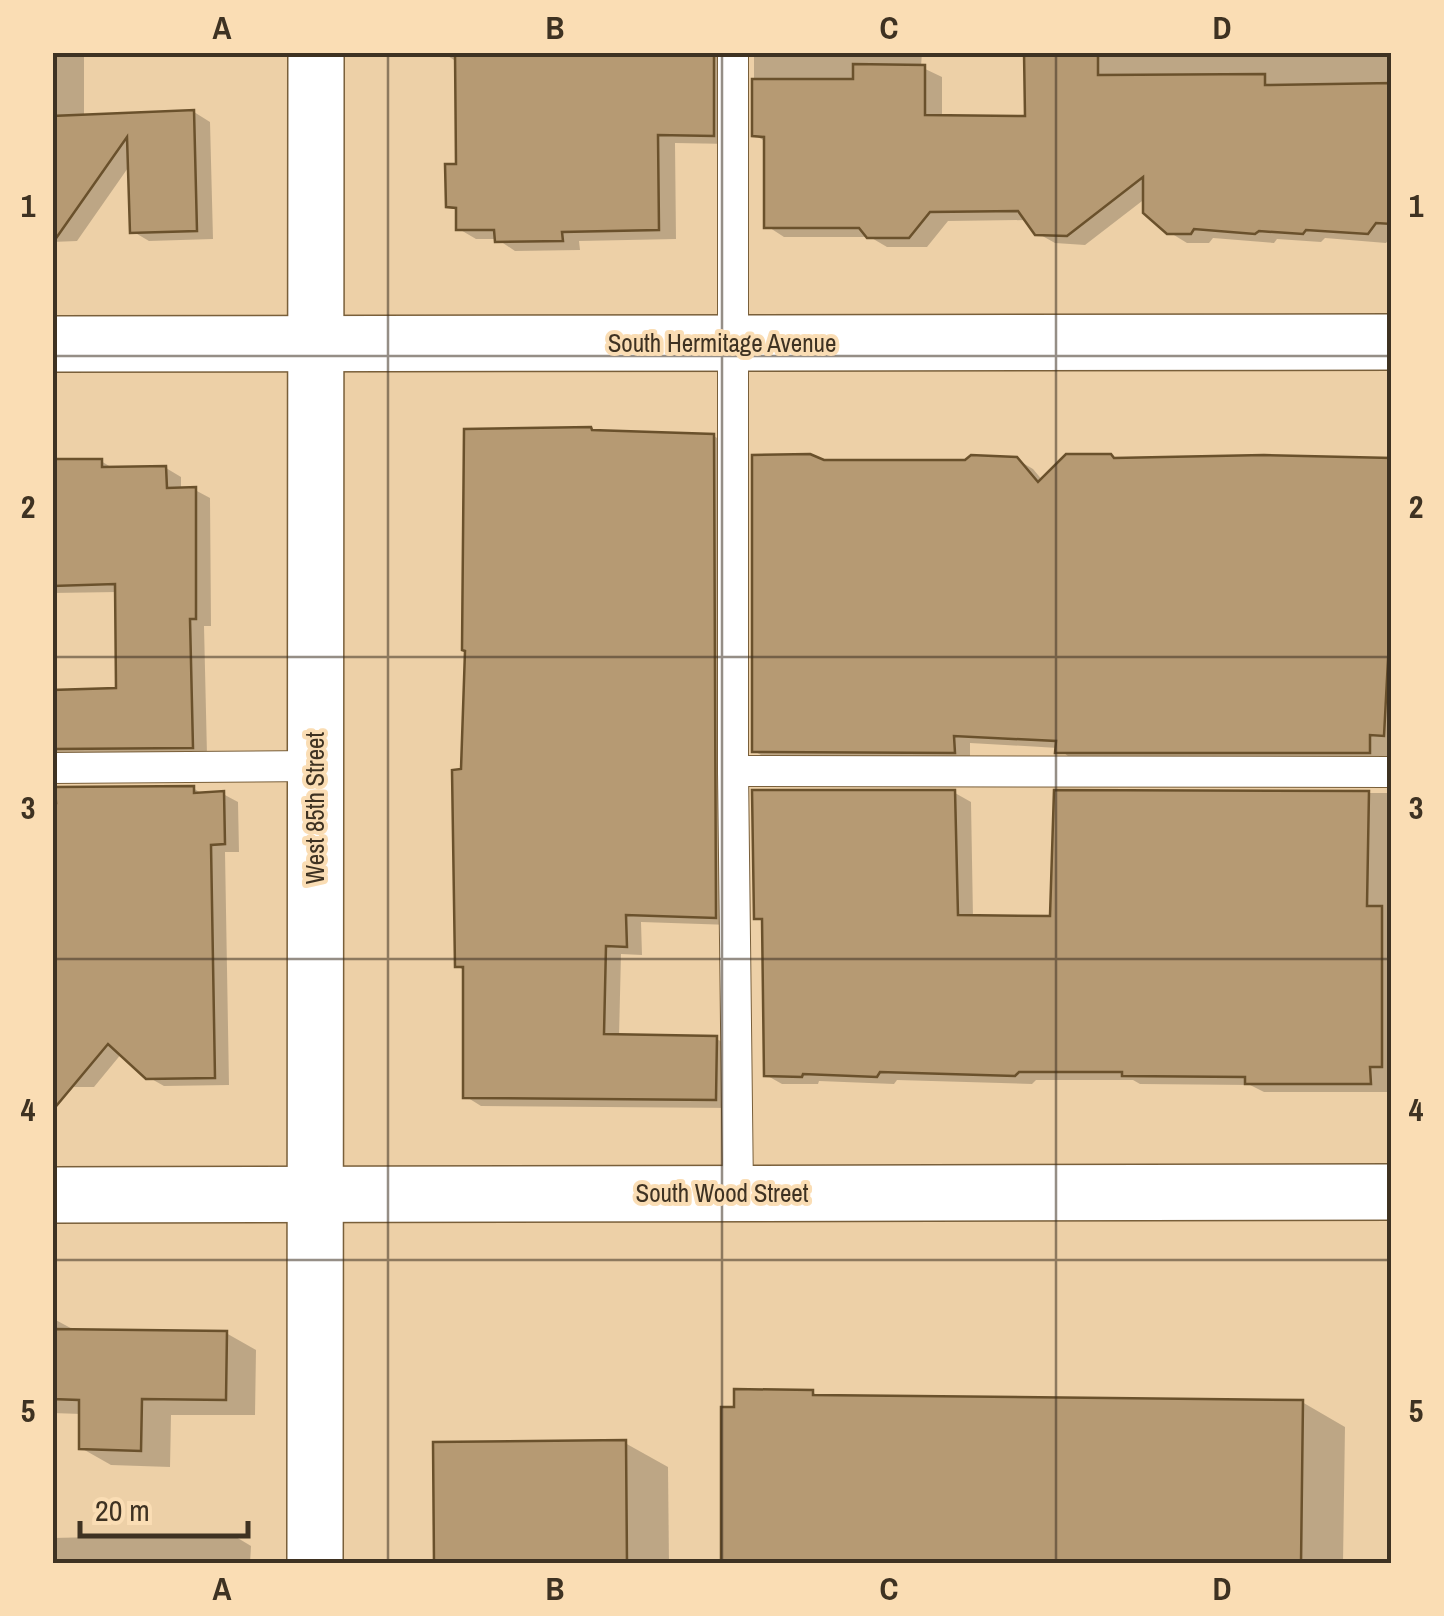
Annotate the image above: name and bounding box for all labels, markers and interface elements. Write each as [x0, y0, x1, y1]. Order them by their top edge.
text: A [213, 6, 232, 49]
text: B [546, 6, 564, 49]
text: C [880, 6, 898, 49]
text: D [1213, 6, 1231, 49]
text: 1 [21, 184, 36, 227]
text: 1 [1409, 184, 1424, 227]
street label: South Hermitage Avenue [608, 326, 836, 360]
text: 2 [21, 485, 35, 528]
text: 2 [1409, 485, 1423, 528]
street label: West 85th Street [298, 732, 332, 884]
text: 3 [21, 786, 35, 829]
text: 3 [1409, 786, 1423, 829]
text: 4 [21, 1088, 36, 1131]
text: 4 [1409, 1088, 1424, 1131]
street label: South Wood Street [636, 1176, 809, 1210]
text: 5 [21, 1389, 35, 1432]
text: 5 [1409, 1389, 1423, 1432]
scale bar [80, 1476, 248, 1538]
text: 20 m [95, 1490, 150, 1530]
text: A [213, 1567, 232, 1610]
text: B [546, 1567, 564, 1610]
text: C [880, 1567, 898, 1610]
text: D [1213, 1567, 1231, 1610]

